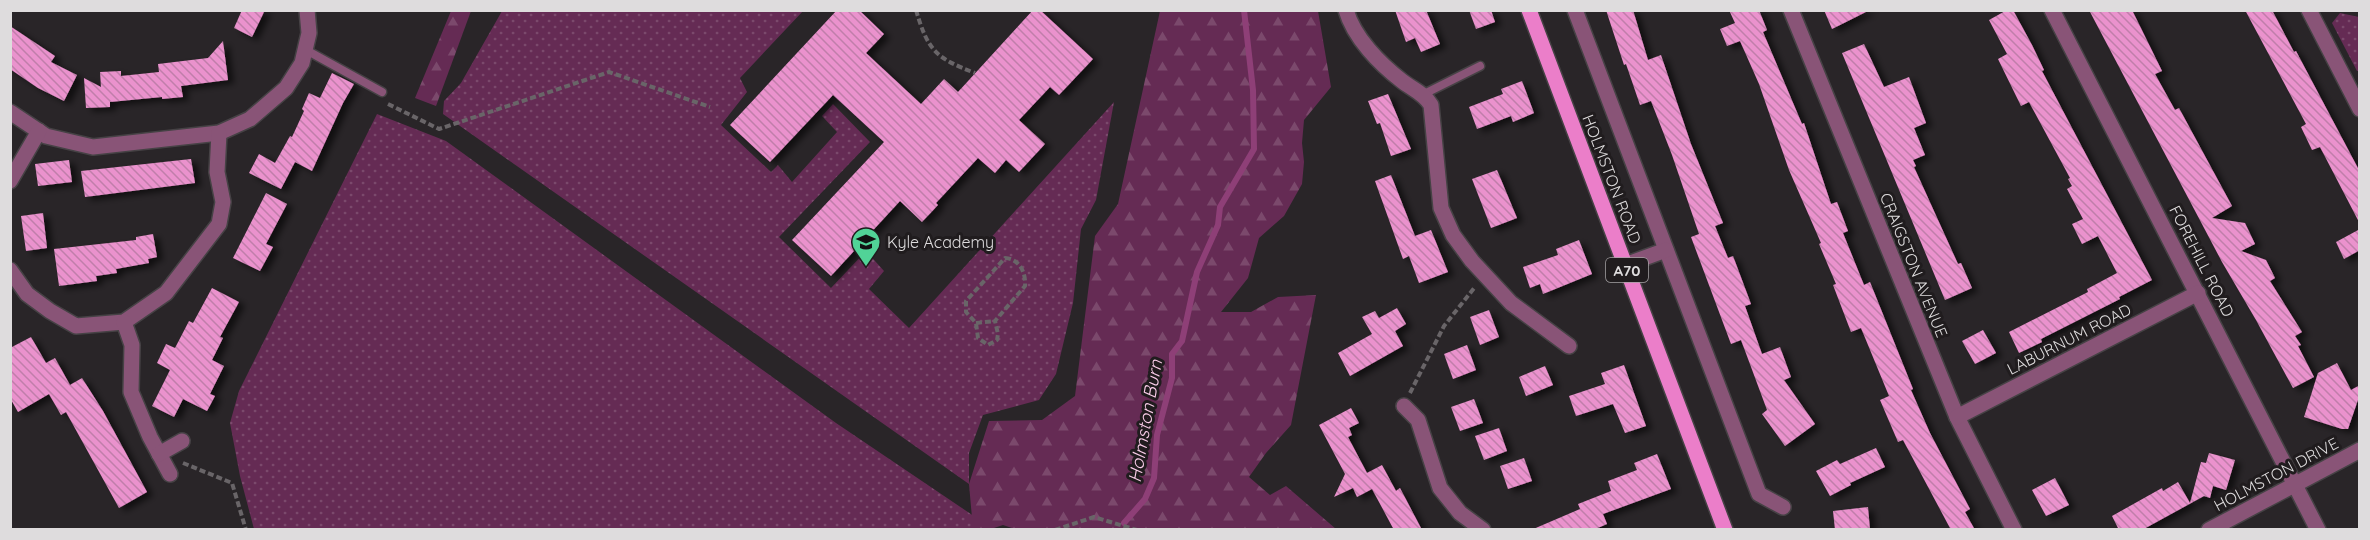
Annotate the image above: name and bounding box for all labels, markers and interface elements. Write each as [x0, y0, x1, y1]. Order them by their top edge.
street label: HOLMSTON ROAD [1578, 112, 1646, 246]
street label: CRAIGSTON AVENUE [1876, 190, 1952, 340]
street label: FOREHILL ROAD [2165, 202, 2239, 320]
school or university icon: Kyle Academy [850, 226, 882, 268]
place label: Kyle Academy [887, 232, 994, 252]
road number: A70 [1606, 258, 1648, 282]
street label: LABURNUM ROAD [2004, 299, 2134, 379]
water label: Holmston Burn [1123, 357, 1167, 484]
street label: HOLMSTON DRIVE [2210, 433, 2342, 515]

